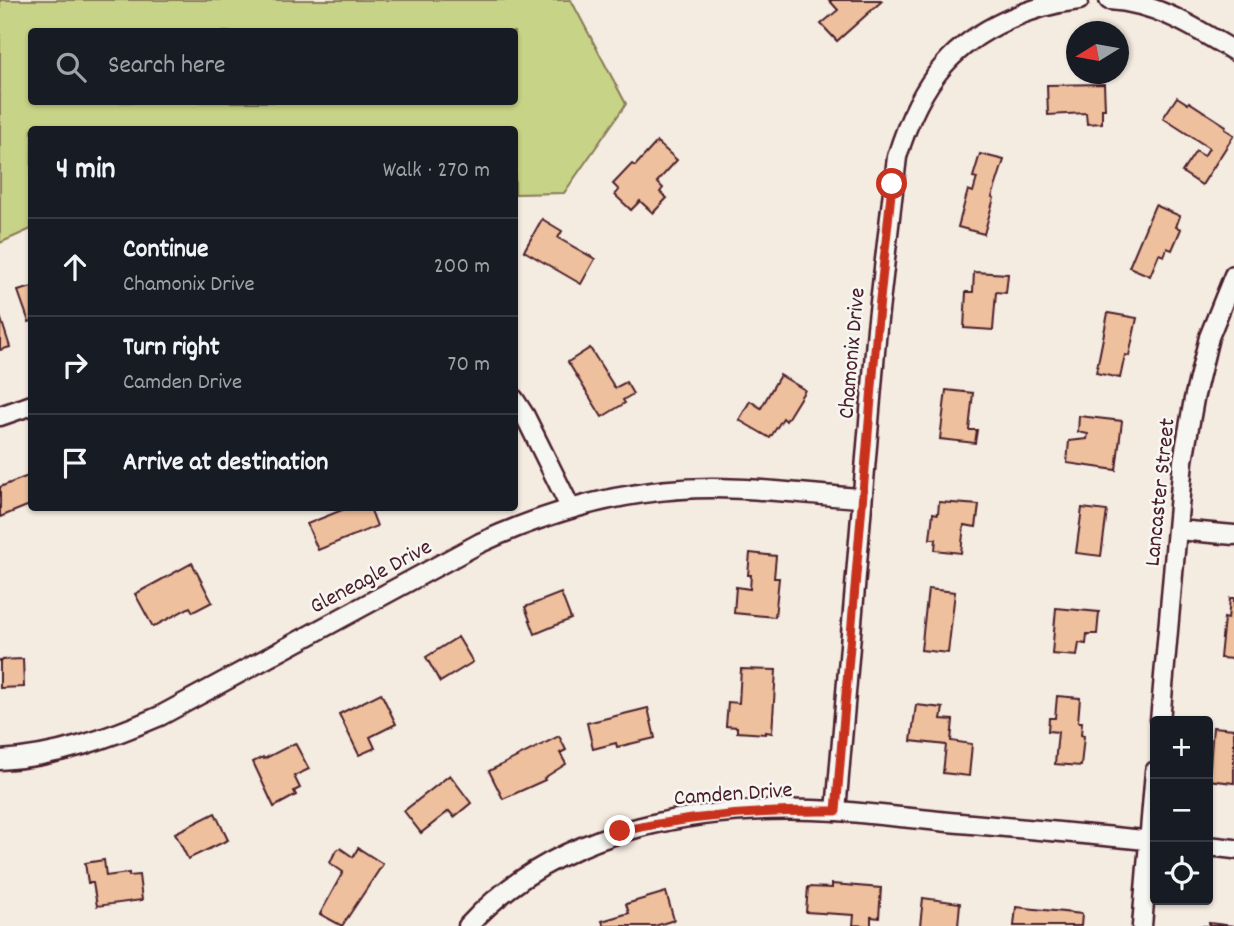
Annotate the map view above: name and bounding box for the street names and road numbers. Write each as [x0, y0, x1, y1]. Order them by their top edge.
street label: Chamonix Drive [831, 286, 876, 420]
street label: Lancaster Street [1137, 417, 1186, 568]
street label: Gleneagle Drive [305, 532, 439, 624]
street label: Camden Drive [673, 775, 794, 816]

